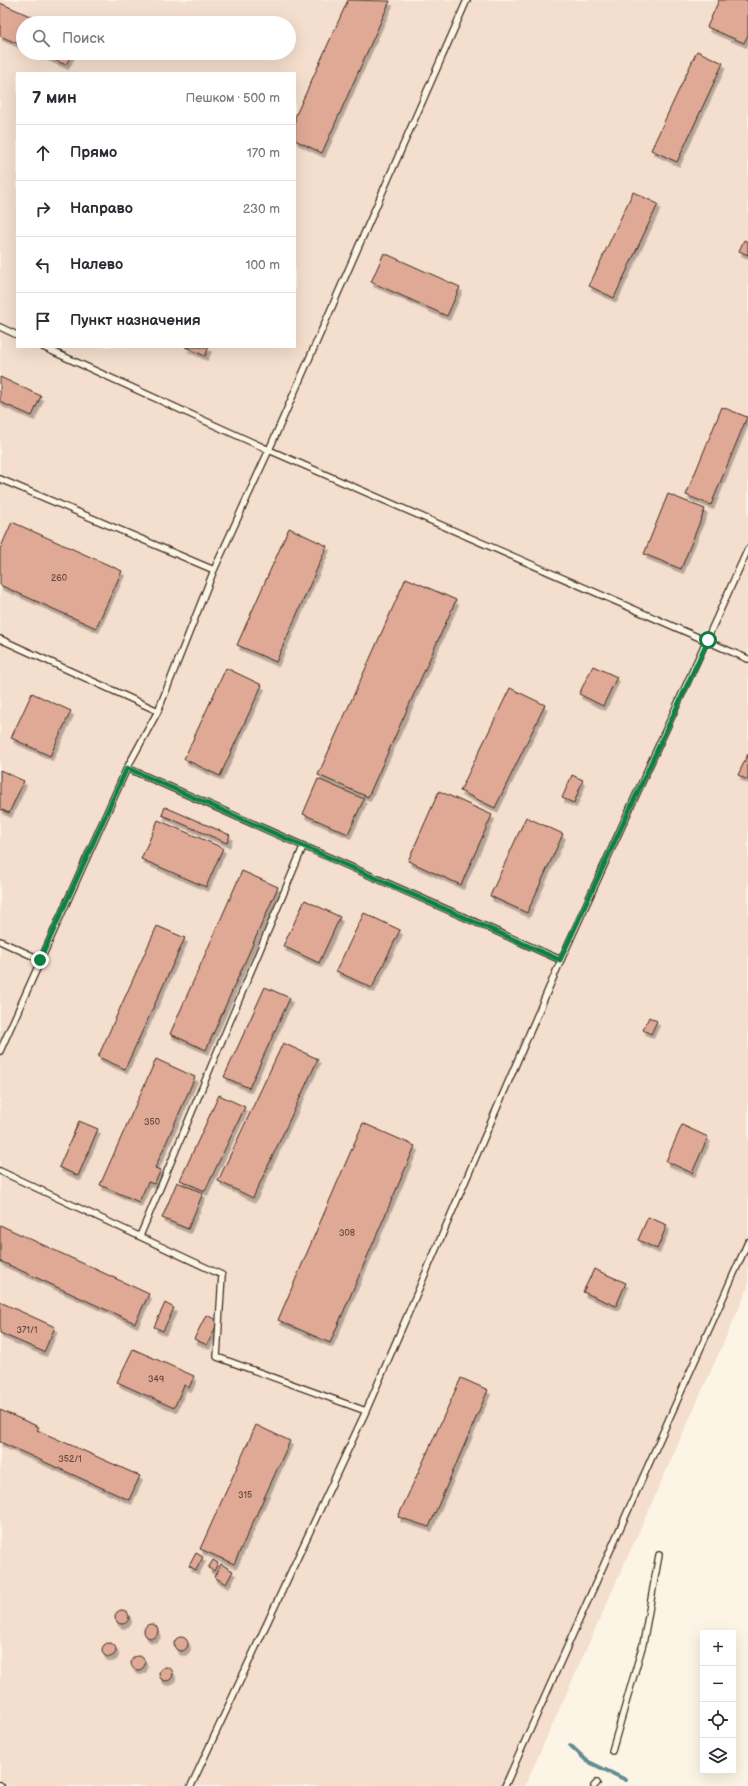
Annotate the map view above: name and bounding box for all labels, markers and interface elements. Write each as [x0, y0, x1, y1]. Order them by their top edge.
search box [16, 16, 296, 60]
icon: search [30, 27, 52, 49]
text: Поиск [62, 29, 105, 48]
text: 7 мин [32, 88, 77, 108]
text: Пешком · 500 m [185, 90, 280, 106]
icon: ahead [32, 142, 54, 164]
text: Прямо [70, 143, 117, 162]
text: 170 m [247, 145, 280, 161]
icon: right [32, 198, 54, 220]
text: Направо [70, 199, 133, 218]
text: 230 m [243, 201, 280, 217]
icon: left [32, 254, 54, 276]
text: Налево [70, 255, 123, 274]
text: 100 m [245, 257, 280, 273]
icon: arrive [32, 310, 54, 332]
text: Пункт назначения [70, 311, 201, 330]
house number: 260 [51, 573, 67, 584]
route start [699, 631, 717, 649]
route end [31, 951, 49, 969]
house number: 350 [144, 1117, 160, 1128]
house number: 308 [339, 1228, 355, 1239]
house number: 371/1 [17, 1325, 38, 1336]
house number: 349 [148, 1374, 164, 1385]
house number: 352/1 [58, 1454, 82, 1465]
house number: 315 [238, 1490, 252, 1501]
map controls [700, 1630, 736, 1774]
button: + [700, 1630, 736, 1666]
button: − [700, 1666, 736, 1702]
button: locate [700, 1702, 736, 1738]
button: layers [700, 1738, 736, 1774]

